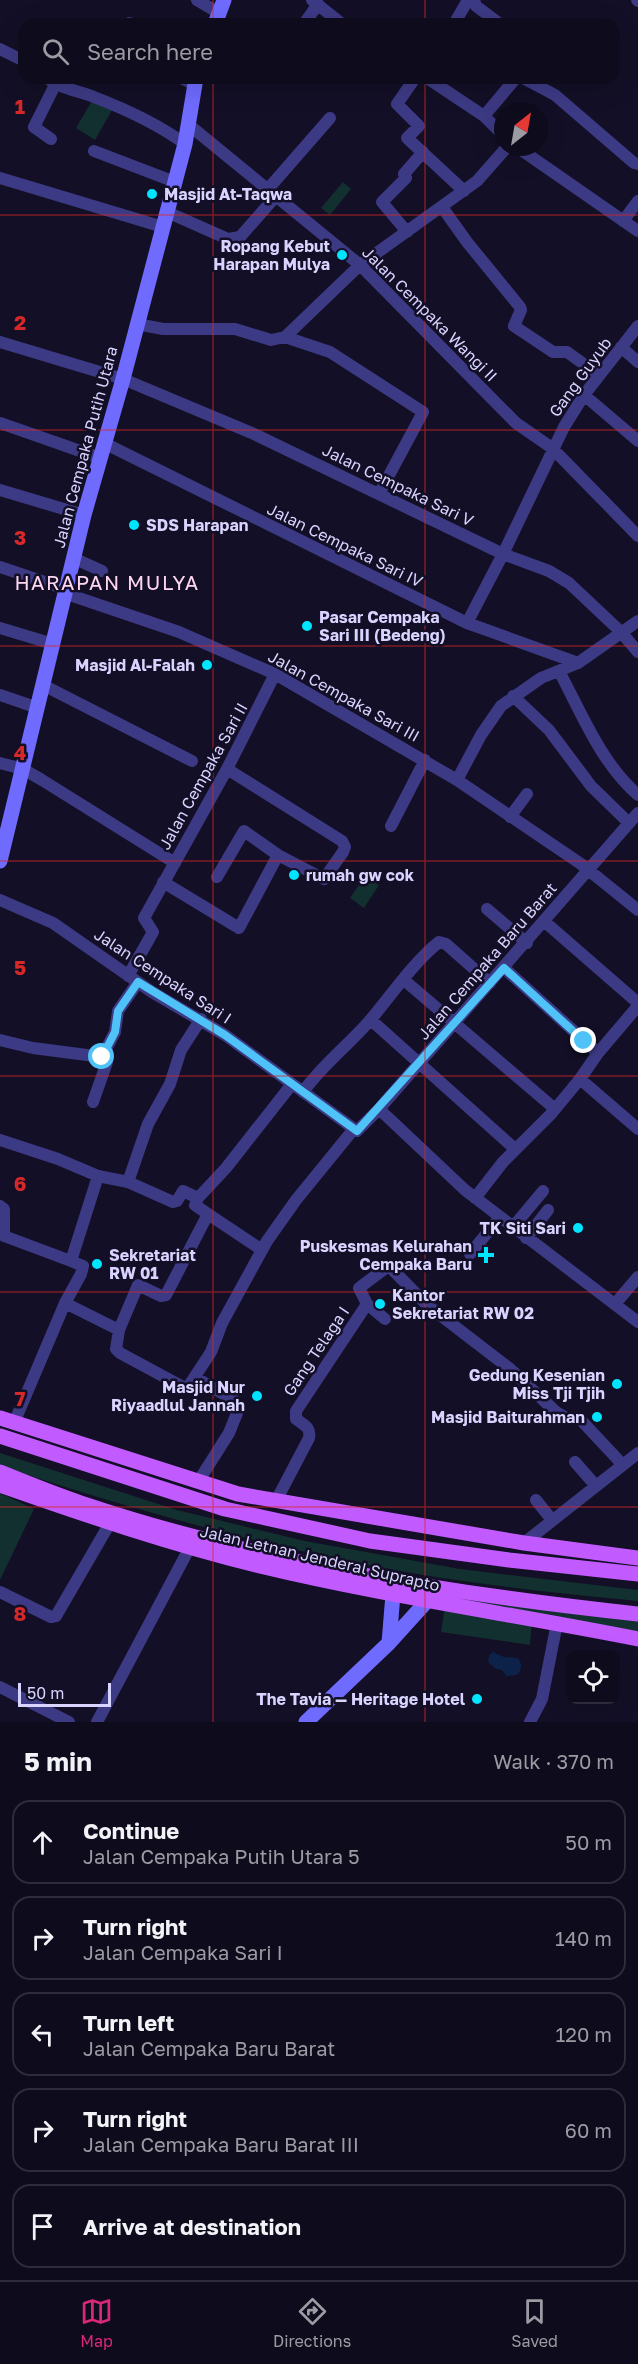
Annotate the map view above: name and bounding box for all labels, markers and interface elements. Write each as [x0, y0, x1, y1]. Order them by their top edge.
search box [18, 18, 620, 84]
icon: search [39, 35, 72, 68]
text: Search here [87, 38, 213, 65]
text: 1 [15, 94, 25, 118]
north arrow [494, 102, 548, 156]
place label: Masjid At-Taqwa [164, 184, 292, 204]
marker: Masjid At-Taqwa [145, 187, 159, 201]
place label: Ropang Kebut Harapan Mulya [213, 236, 330, 274]
street label: Jalan Cempaka Wangi II [358, 242, 502, 386]
marker: Ropang Kebut Harapan Mulya [335, 248, 349, 262]
text: 2 [14, 310, 26, 334]
street label: Gang Guyub [544, 333, 616, 421]
street label: Jalan Cempaka Putih Utara [48, 344, 122, 550]
street label: Jalan Cempaka Sari V [319, 440, 477, 530]
street label: Jalan Cempaka Sari IV [264, 499, 426, 592]
place label: SDS Harapan [146, 515, 248, 535]
marker: SDS Harapan [127, 518, 141, 532]
text: 3 [14, 525, 26, 549]
district label: HARAPAN MULYA [14, 570, 200, 594]
place label: Pasar Cempaka Sari III (Bedeng) [319, 607, 446, 645]
marker: Pasar Cempaka Sari III (Bedeng) [300, 619, 314, 633]
street label: Jalan Cempaka Sari III [265, 646, 423, 746]
place label: Masjid Al-Falah [75, 655, 195, 675]
marker: Masjid Al-Falah [200, 658, 214, 672]
street label: Jalan Cempaka Sari II [154, 699, 252, 853]
text: 4 [14, 740, 26, 764]
place label: rumah gw cok [306, 865, 415, 885]
marker: rumah gw cok [287, 868, 301, 882]
street label: Jalan Cempaka Baru Barat [413, 878, 561, 1044]
street label: Jalan Cempaka Sari I [91, 924, 235, 1028]
text: 5 [14, 955, 26, 979]
route end [570, 1027, 596, 1053]
route start [88, 1043, 114, 1069]
text: 6 [14, 1171, 26, 1195]
place label: TK Siti Sari [479, 1218, 566, 1238]
marker: TK Siti Sari [571, 1221, 585, 1235]
place label: Puskesmas Kelurahan Cempaka Baru [300, 1236, 472, 1274]
place label: Sekretariat RW 01 [109, 1245, 196, 1283]
marker: Puskesmas Kelurahan Cempaka Baru [477, 1246, 495, 1264]
marker: Sekretariat RW 01 [90, 1257, 104, 1271]
place label: Kantor Sekretariat RW 02 [392, 1285, 534, 1323]
marker: Kantor Sekretariat RW 02 [373, 1297, 387, 1311]
street label: Gang Telaga I [279, 1302, 353, 1400]
place label: Gedung Kesenian Miss Tji Tjih [469, 1365, 605, 1403]
place label: Masjid Nur Riyaadlul Jannah [111, 1377, 245, 1415]
marker: Gedung Kesenian Miss Tji Tjih [610, 1377, 624, 1391]
text: 7 [15, 1386, 26, 1410]
marker: Masjid Nur Riyaadlul Jannah [250, 1389, 264, 1403]
place label: Masjid Baiturahman [431, 1407, 585, 1427]
marker: Masjid Baiturahman [590, 1410, 604, 1424]
street label: Jalan Letnan Jenderal Suprapto [198, 1521, 442, 1595]
text: 8 [14, 1601, 26, 1625]
map controls [566, 1650, 620, 1704]
button: locate [566, 1650, 620, 1704]
scale bar [18, 1680, 111, 1708]
text: 50 m [27, 1683, 64, 1703]
place label: The Tavia — Heritage Hotel [256, 1689, 466, 1709]
marker: The Tavia — Heritage Hotel [470, 1692, 484, 1706]
text: 5 min [24, 1746, 92, 1777]
text: Walk · 370 m [493, 1749, 614, 1773]
text: Continue [83, 1817, 179, 1844]
icon: ahead [26, 1826, 59, 1859]
text: 50 m [565, 1830, 612, 1854]
text: Jalan Cempaka Putih Utara 5 [83, 1844, 360, 1868]
text: Turn right [83, 1913, 187, 1940]
icon: right [26, 1922, 59, 1955]
text: 140 m [555, 1926, 612, 1950]
text: Jalan Cempaka Sari I [83, 1940, 283, 1964]
text: Turn left [83, 2009, 174, 2036]
icon: left [26, 2018, 59, 2051]
text: 120 m [556, 2022, 612, 2046]
text: Jalan Cempaka Baru Barat [83, 2036, 335, 2060]
text: Turn right [83, 2105, 187, 2132]
icon: right [26, 2114, 59, 2147]
text: 60 m [565, 2118, 612, 2142]
text: Jalan Cempaka Baru Barat III [83, 2132, 359, 2156]
icon: arrive [26, 2210, 59, 2243]
text: Arrive at destination [83, 2213, 301, 2240]
tab: Map [80, 2295, 113, 2351]
tab: Directions [273, 2295, 351, 2351]
tab: Saved [511, 2295, 558, 2351]

